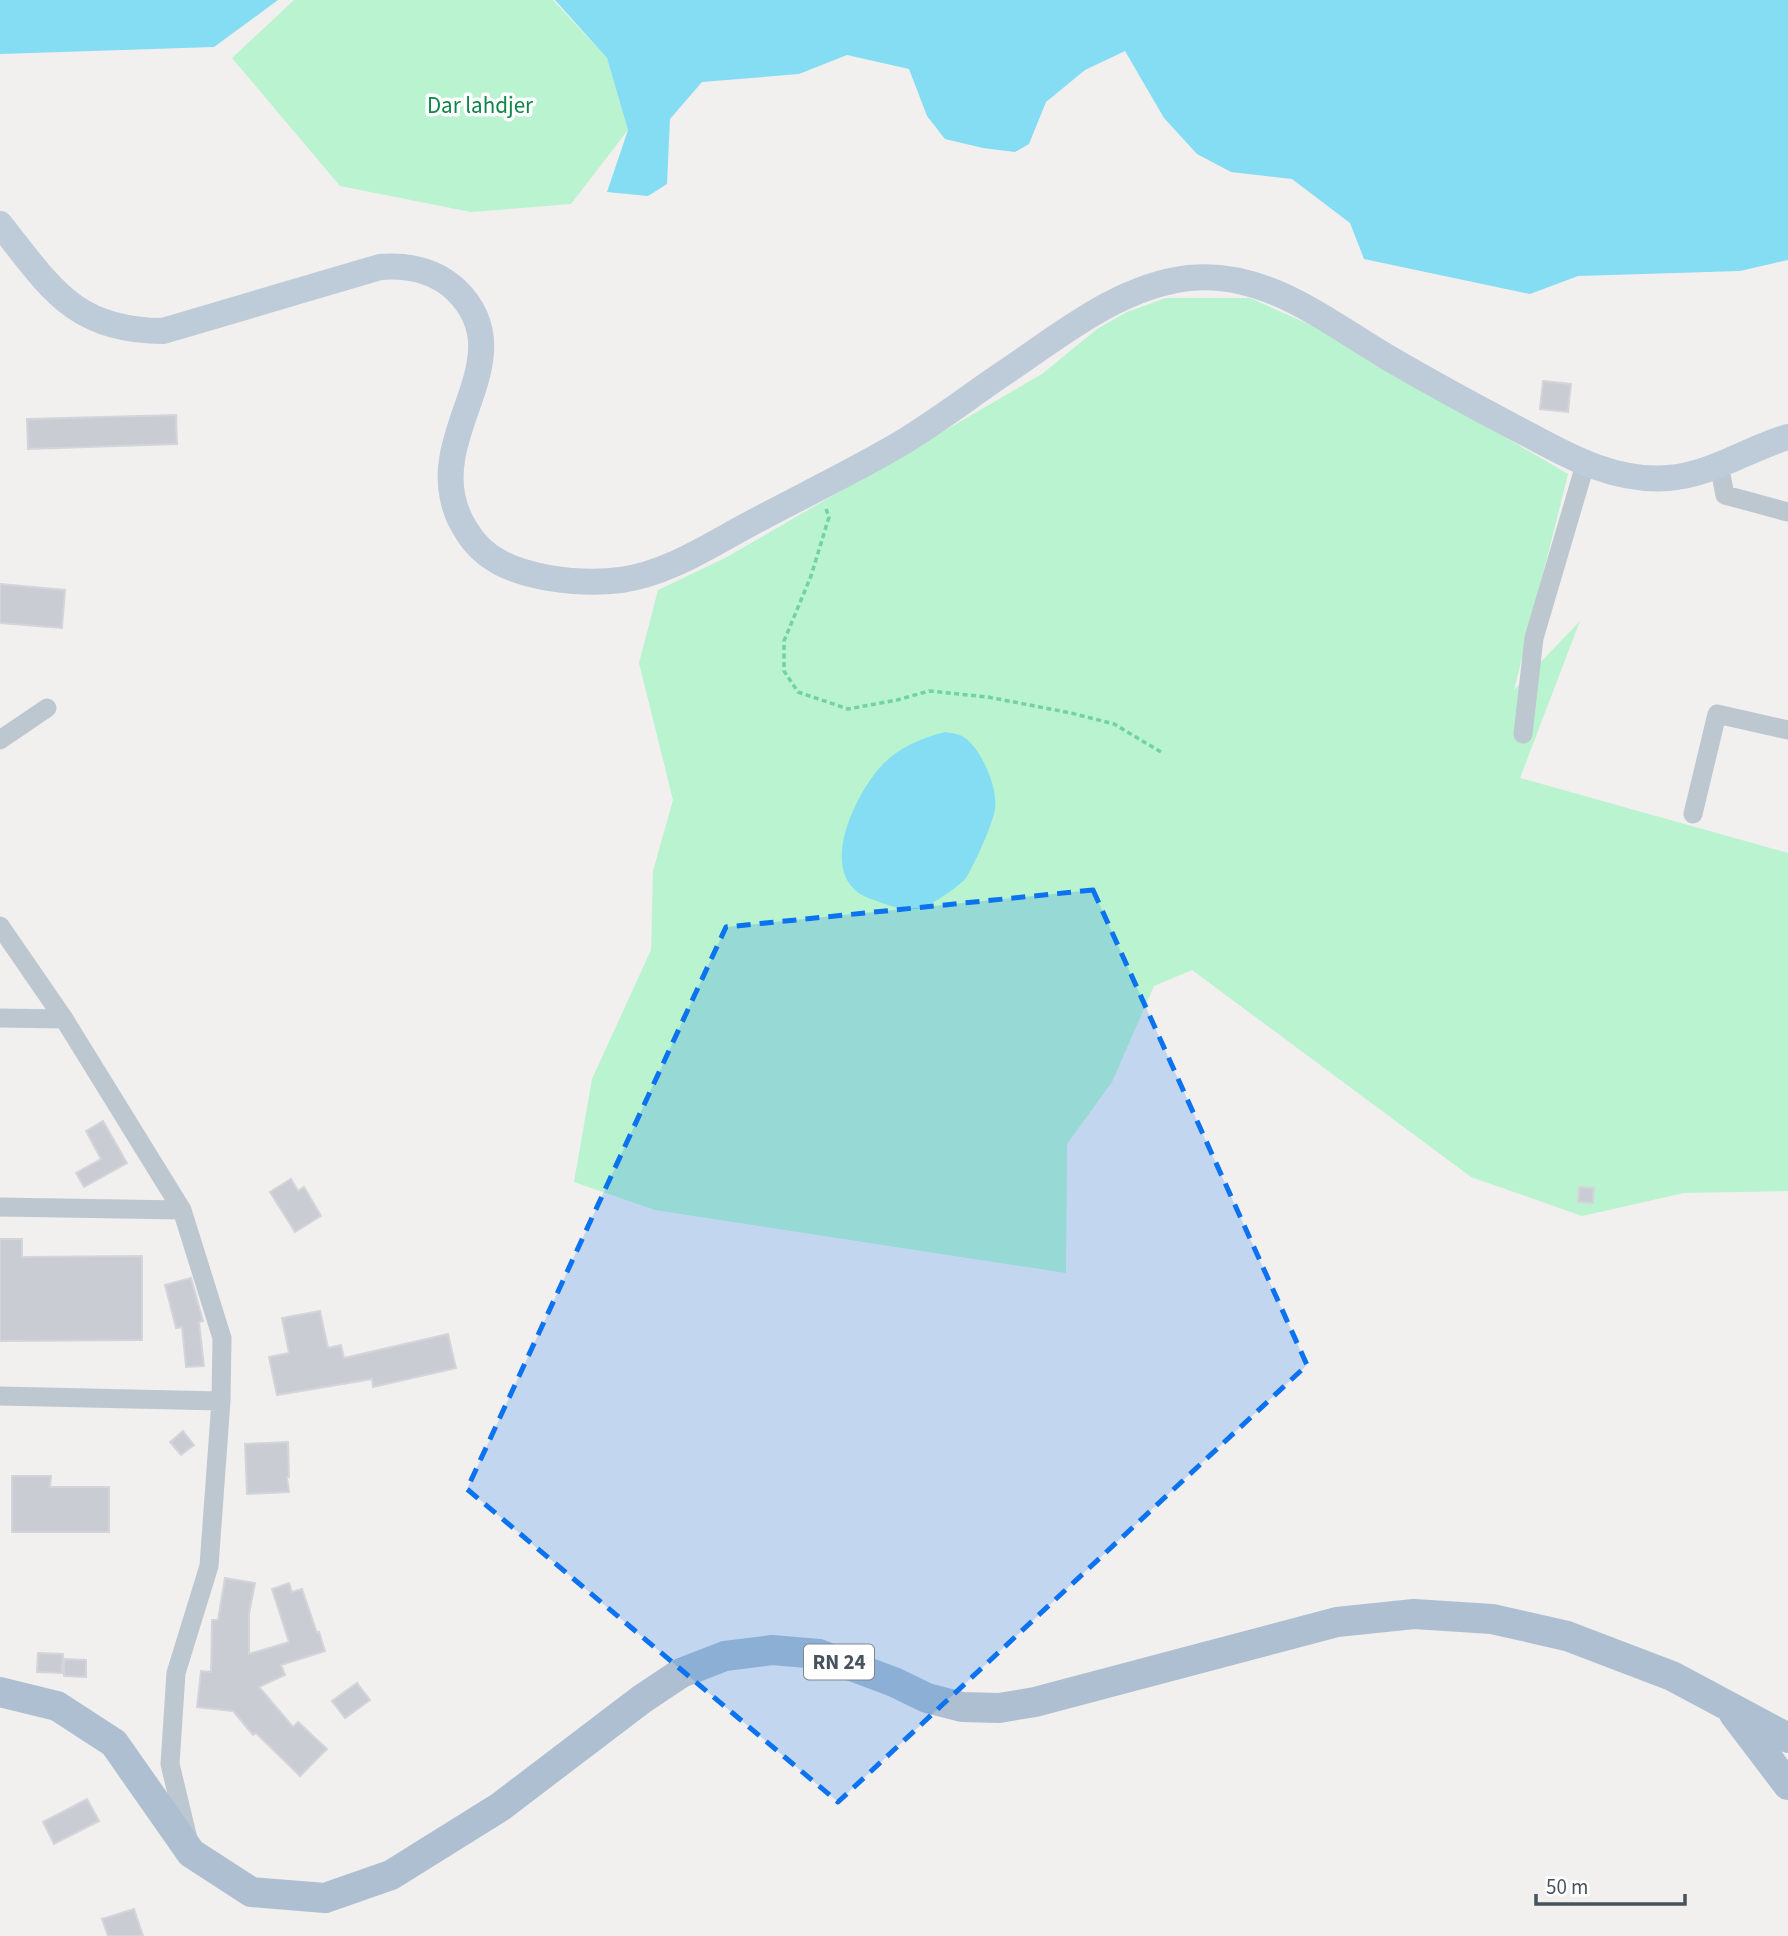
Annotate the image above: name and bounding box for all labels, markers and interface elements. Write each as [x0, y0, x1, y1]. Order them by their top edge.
park label: Dar lahdjer [427, 89, 534, 122]
road number: RN 24 [804, 1644, 874, 1680]
scale bar [1536, 1862, 1685, 1906]
text: 50 m [1546, 1872, 1588, 1902]

